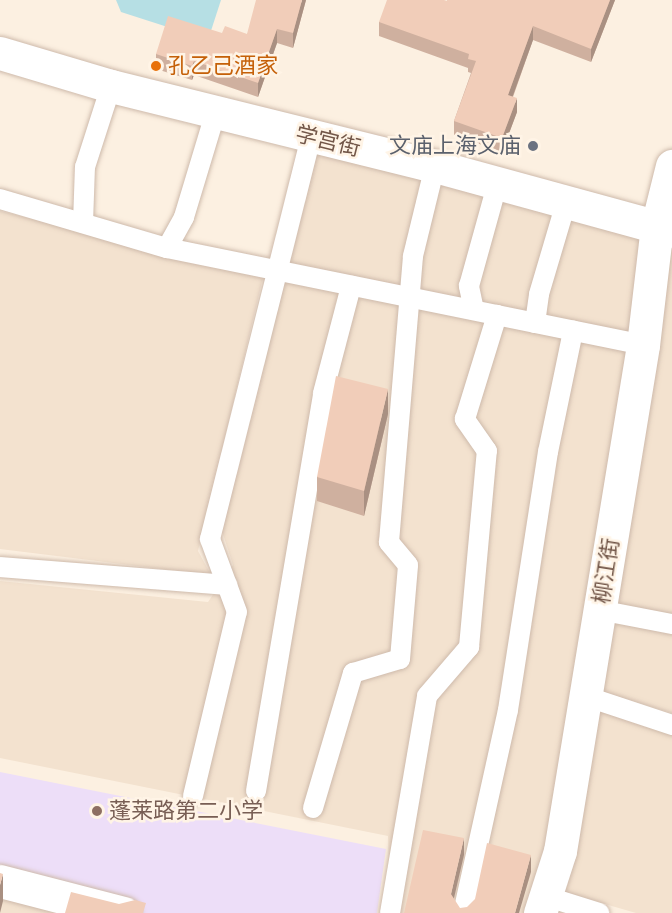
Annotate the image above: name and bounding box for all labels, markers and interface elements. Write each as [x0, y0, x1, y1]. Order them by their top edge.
place label: 孔乙己酒家 [168, 53, 278, 79]
marker: 孔乙己酒家 [149, 59, 163, 73]
street label: 学宫街 [293, 120, 363, 162]
place label: 文庙上海文庙 [389, 133, 521, 159]
marker: 文庙上海文庙 [526, 139, 540, 153]
street label: 柳江街 [588, 536, 624, 606]
place label: 蓬莱路第二小学 [109, 798, 263, 824]
marker: 蓬莱路第二小学 [90, 804, 104, 818]

